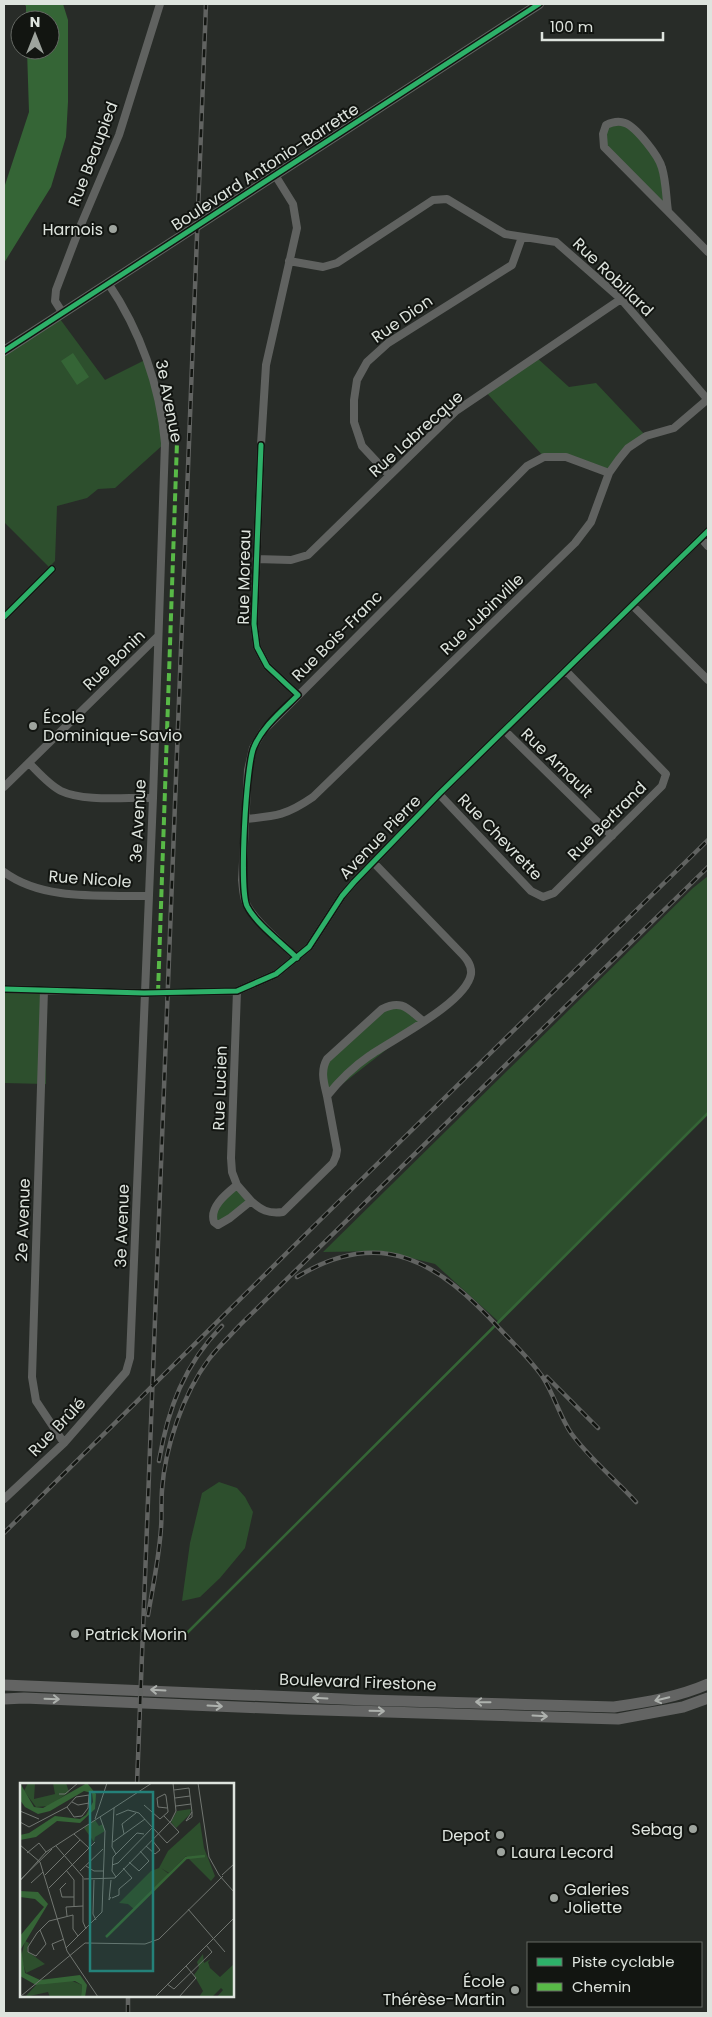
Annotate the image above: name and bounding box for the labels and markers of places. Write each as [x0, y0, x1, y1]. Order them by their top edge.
place label: Harnois [42, 218, 103, 241]
marker: Harnois [107, 223, 119, 235]
place label: École Dominique-Savio [43, 706, 182, 747]
marker: École Dominique-Savio [27, 720, 39, 732]
place label: Patrick Morin [85, 1623, 187, 1646]
marker: Patrick Morin [69, 1628, 81, 1640]
place label: Sebag [631, 1818, 683, 1841]
marker: Sebag [687, 1823, 699, 1835]
place label: Depot [442, 1824, 490, 1847]
marker: Depot [494, 1829, 506, 1841]
place label: Laura Lecord [511, 1841, 614, 1864]
marker: Laura Lecord [495, 1846, 507, 1858]
place label: Galeries Joliette [564, 1878, 629, 1919]
marker: Galeries Joliette [548, 1892, 560, 1904]
place label: École Thérèse-Martin [383, 1970, 505, 2011]
marker: École Thérèse-Martin [509, 1984, 521, 1996]

